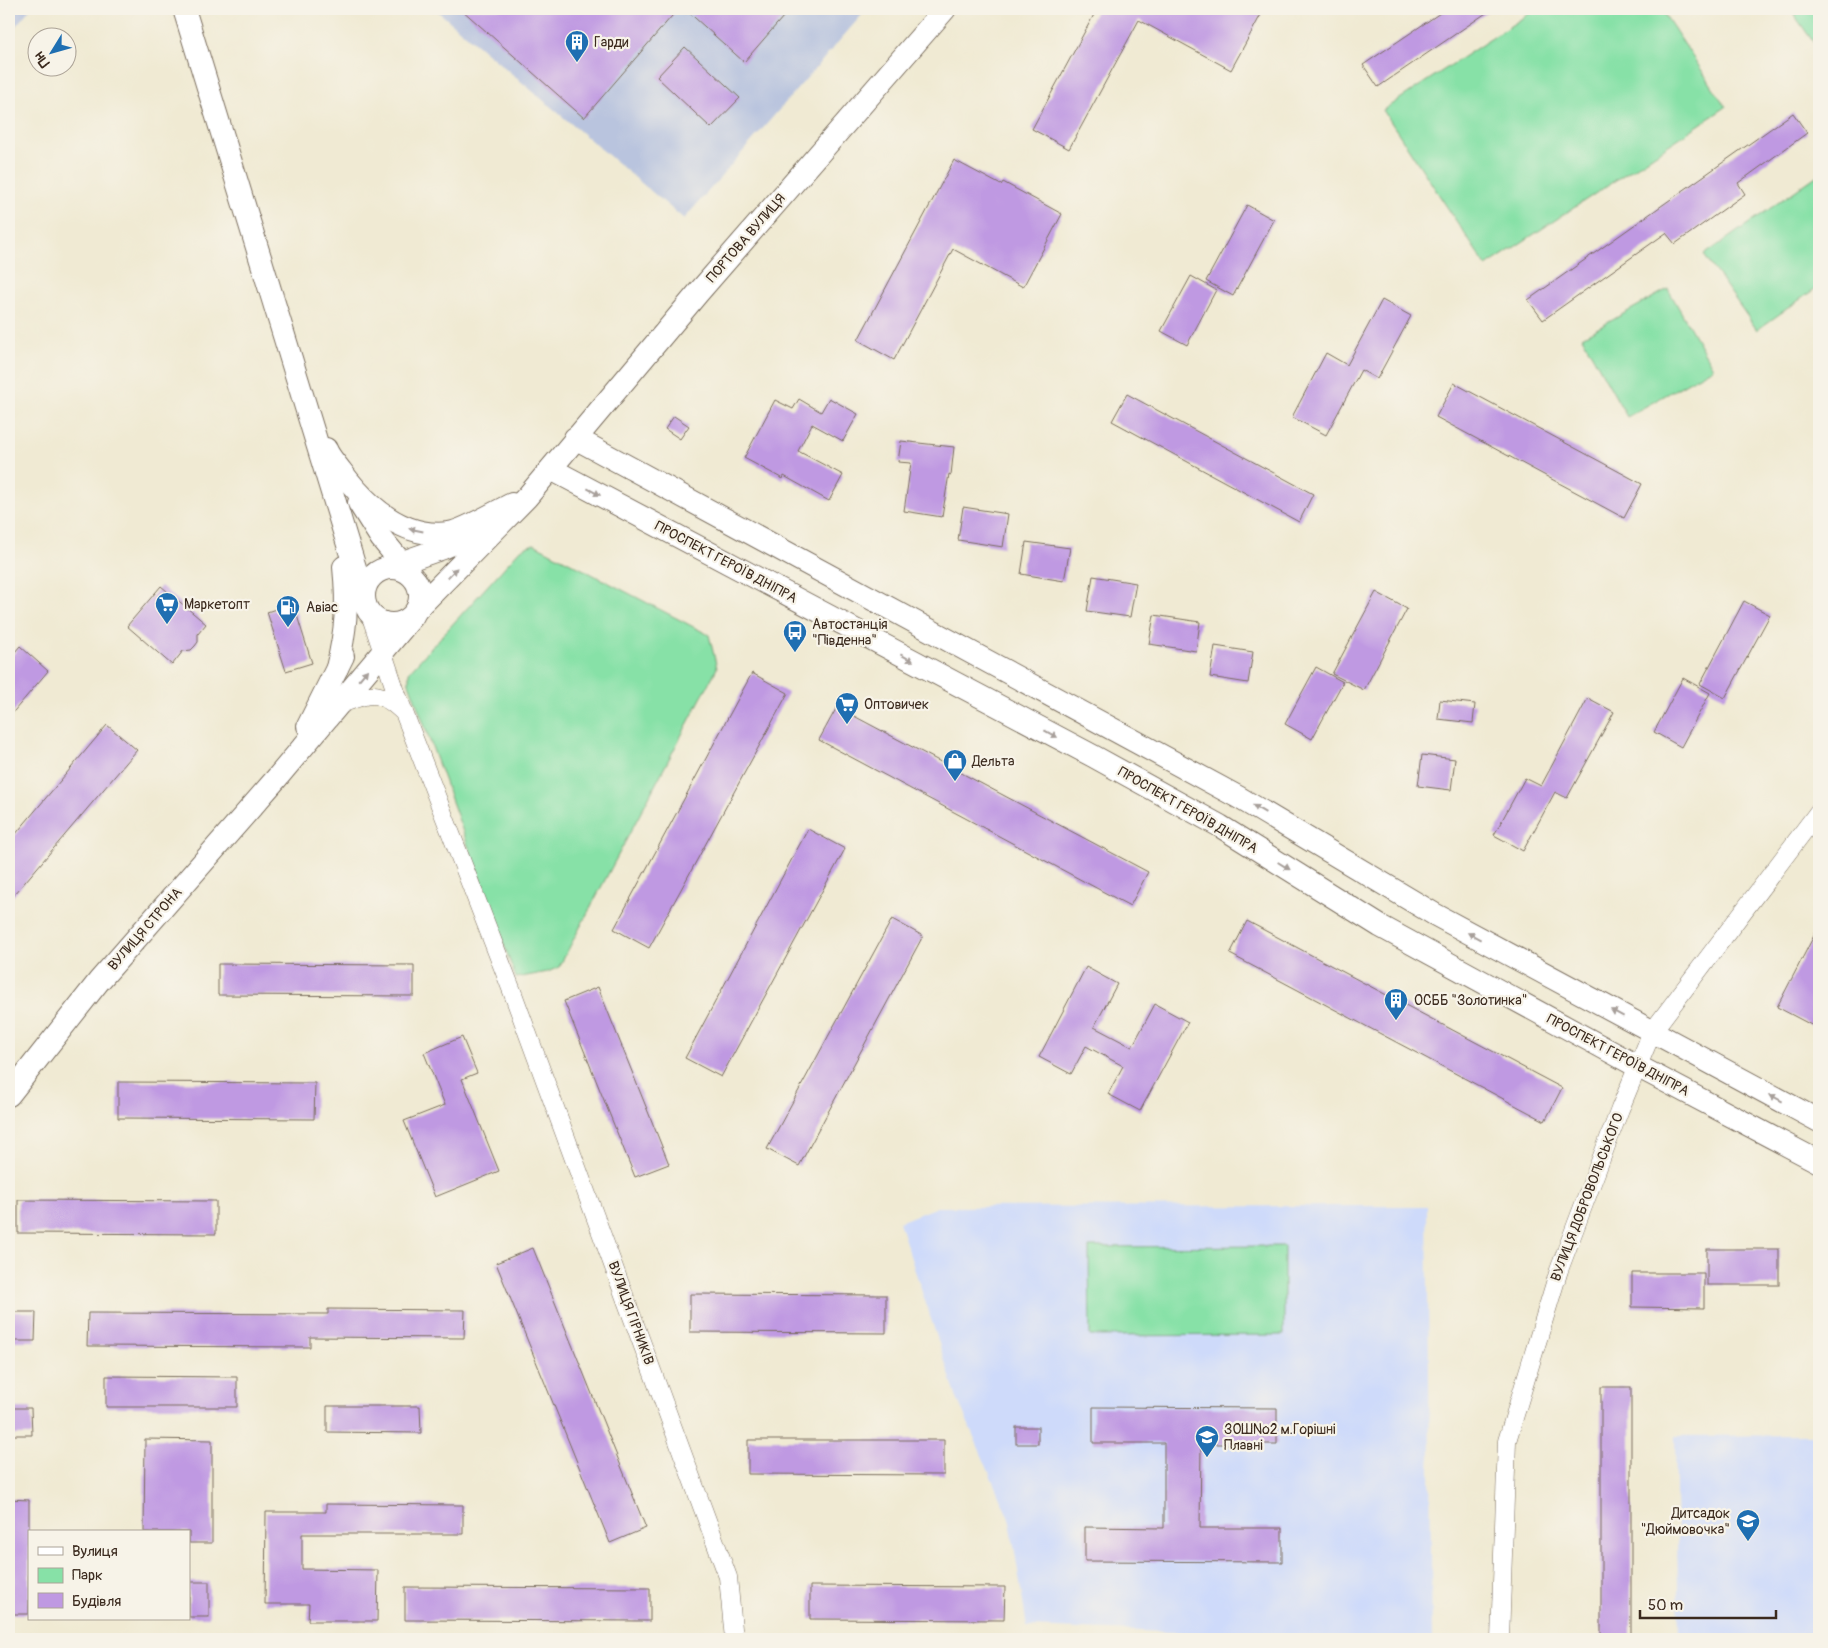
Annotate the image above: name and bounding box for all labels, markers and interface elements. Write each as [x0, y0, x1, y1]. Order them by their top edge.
north arrow [28, 28, 78, 78]
building icon: Гарди [564, 29, 590, 63]
place label: Гарди [594, 34, 628, 51]
text: Пн [31, 48, 53, 71]
street label: ПОРТОВА ВУЛИЦЯ [703, 190, 789, 286]
one-way arrow [586, 488, 601, 496]
street label: ПРОСПЕКТ ГЕРОЇВ ДНІПРА [652, 517, 800, 607]
one-way arrow [408, 525, 424, 533]
one-way arrow [446, 568, 458, 580]
supermarket icon: Маркетопт [154, 591, 180, 625]
fuel station icon: Авіас [275, 594, 301, 628]
place label: Маркетопт [184, 596, 250, 613]
place label: Авіас [306, 599, 338, 616]
place label: Автостанція "Південна" [812, 616, 888, 649]
bus stop icon: Автостанція "Південна" [782, 619, 808, 653]
one-way arrow [900, 654, 915, 662]
one-way arrow [357, 669, 368, 682]
supermarket icon: Оптовичек [834, 691, 860, 725]
place label: Оптовичек [864, 696, 929, 713]
one-way arrow [1044, 730, 1058, 738]
shop icon: Дельта [942, 748, 968, 782]
place label: Дельта [971, 753, 1015, 770]
street label: ПРОСПЕКТ ГЕРОЇВ ДНІПРА [1115, 763, 1261, 857]
one-way arrow [1252, 805, 1265, 814]
one-way arrow [1277, 861, 1290, 870]
street label: ВУЛИЦЯ СТРОНА [104, 884, 186, 974]
one-way arrow [1467, 932, 1482, 940]
building icon: ОСББ "Золотинка" [1383, 987, 1409, 1021]
place label: ОСББ "Золотинка" [1414, 992, 1528, 1009]
one-way arrow [1611, 1009, 1624, 1018]
street label: ПРОСПЕКТ ГЕРОЇВ ДНІПРА [1544, 1010, 1692, 1100]
one-way arrow [1769, 1094, 1783, 1102]
street label: ВУЛИЦЯ ДОБРОВОЛЬСЬКОГО [1547, 1110, 1627, 1284]
street label: ВУЛИЦЯ ГІРНИКІВ [604, 1259, 658, 1367]
place label: ЗОШ№2 м.Горішні Плавні [1224, 1421, 1336, 1454]
school or university icon: ЗОШ№2 м.Горішні Плавні [1194, 1424, 1220, 1458]
place label: Дитсадок "Дюймовочка" [1641, 1505, 1730, 1538]
school or university icon: Дитсадок "Дюймовочка" [1735, 1508, 1761, 1542]
legend [28, 1530, 190, 1620]
text: Вулиця [72, 1542, 118, 1561]
text: Парк [72, 1566, 103, 1585]
scale bar [1640, 1588, 1777, 1620]
text: Будівля [72, 1592, 121, 1611]
text: 50 m [1648, 1596, 1683, 1615]

